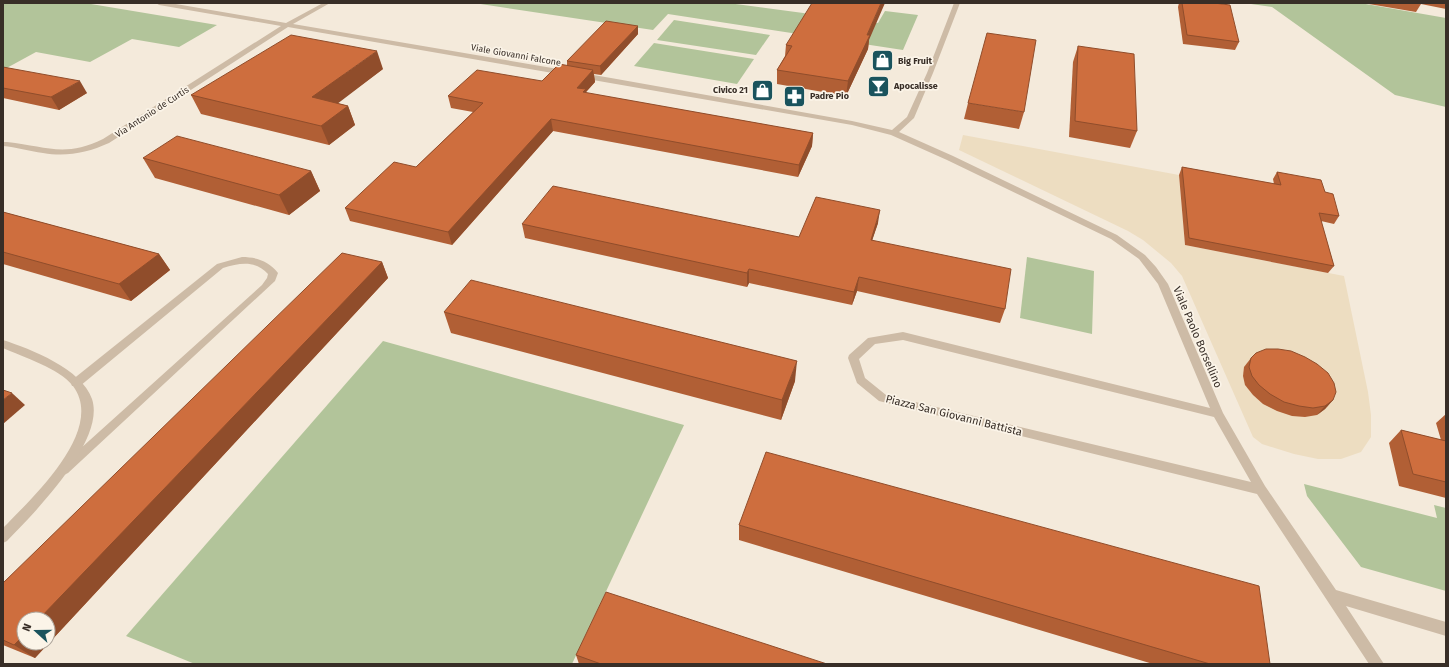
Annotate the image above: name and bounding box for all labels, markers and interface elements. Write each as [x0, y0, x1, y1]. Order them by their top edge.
street label: Viale Giovanni Falcone [470, 42, 562, 68]
shop icon: Big Fruit [870, 48, 896, 74]
place label: Big Fruit [898, 56, 933, 66]
bar icon: Apocalisse [866, 73, 892, 99]
shop icon: Civico 21 [750, 77, 776, 103]
place label: Apocalisse [893, 81, 938, 91]
pharmacy icon: Padre Pio [781, 83, 807, 109]
street label: Via Antonio de Curtis [113, 85, 191, 139]
place label: Civico 21 [713, 85, 748, 95]
place label: Padre Pio [810, 91, 849, 101]
street label: Viale Paolo Borsellino [1170, 285, 1225, 390]
street label: Piazza San Giovanni Battista [884, 392, 1024, 439]
north arrow [16, 611, 56, 651]
text: N [20, 622, 35, 633]

